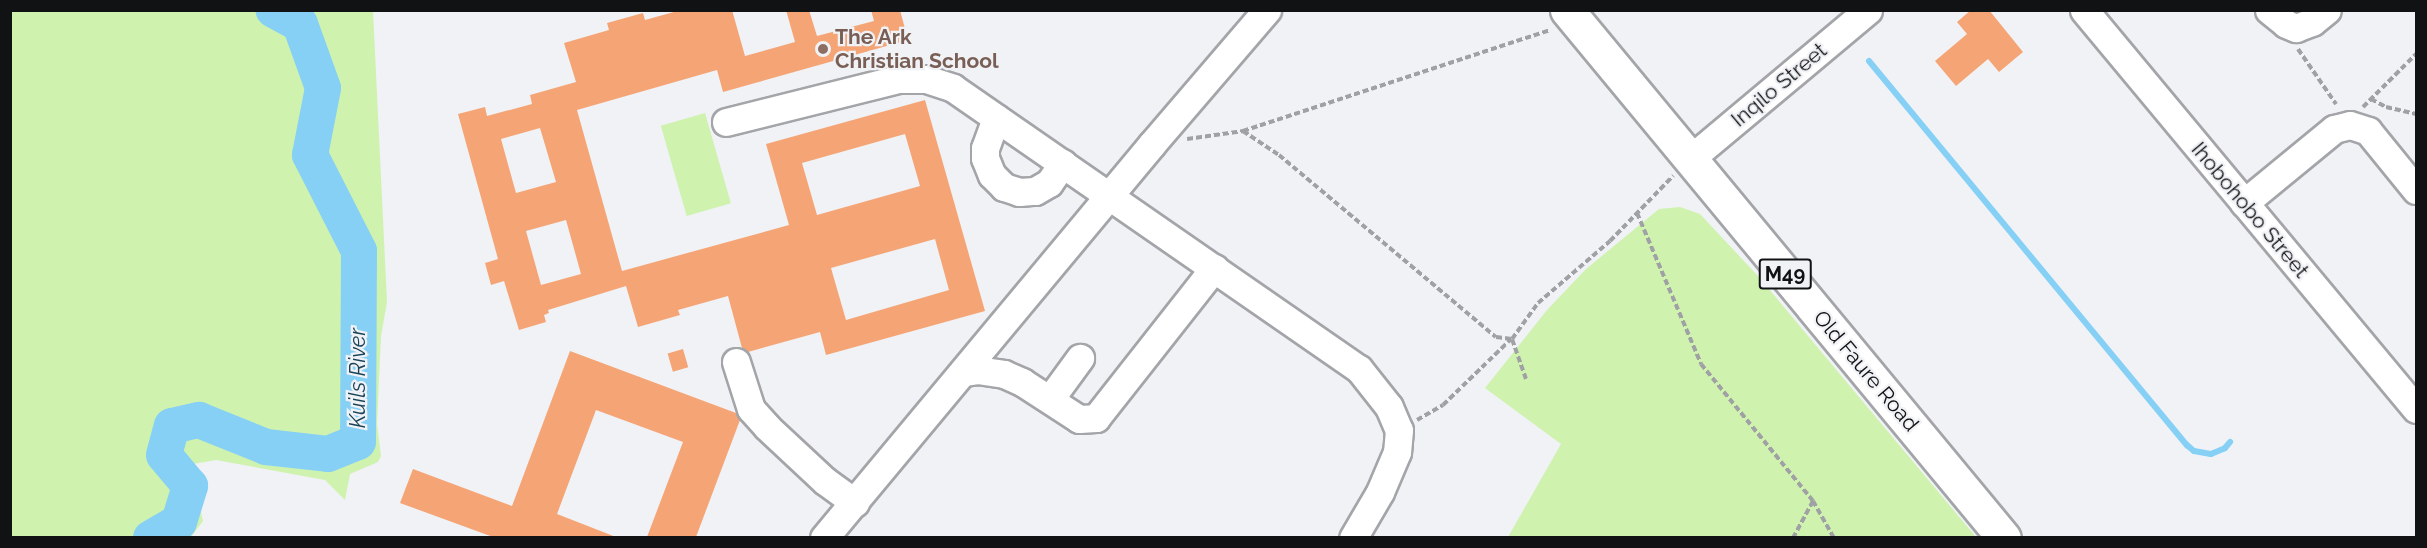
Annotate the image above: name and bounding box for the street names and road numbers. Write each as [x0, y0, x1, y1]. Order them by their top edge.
street label: Inqilo Street [1726, 38, 1832, 132]
street label: Ihobohobo Street [2186, 137, 2314, 283]
road number: M49 [1758, 257, 1812, 291]
street label: Old Faure Road [1808, 305, 1924, 437]

